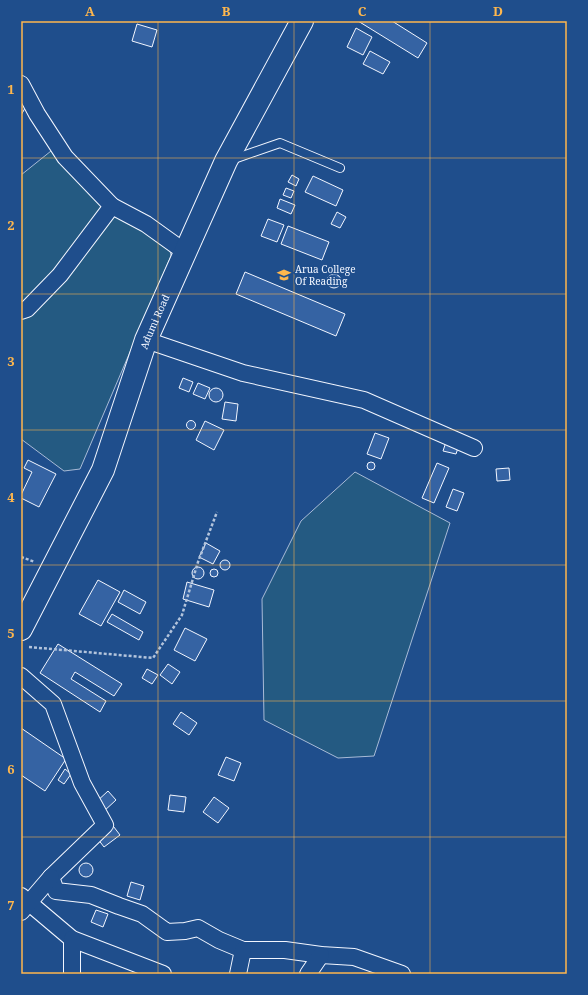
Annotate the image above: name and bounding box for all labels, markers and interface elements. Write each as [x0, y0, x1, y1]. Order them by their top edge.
text: A [85, 2, 95, 20]
text: B [222, 2, 231, 20]
text: C [358, 2, 367, 20]
text: D [493, 2, 503, 20]
text: 1 [7, 80, 15, 98]
text: 2 [7, 216, 15, 234]
place label: Arua College Of Reading [295, 262, 356, 288]
school or university icon: Arua College Of Reading [276, 267, 292, 283]
street label: Adumi Road [136, 292, 173, 351]
text: 3 [7, 352, 15, 370]
text: 4 [7, 488, 15, 506]
text: 5 [7, 624, 15, 642]
text: 6 [7, 760, 15, 778]
text: 7 [7, 896, 15, 914]

